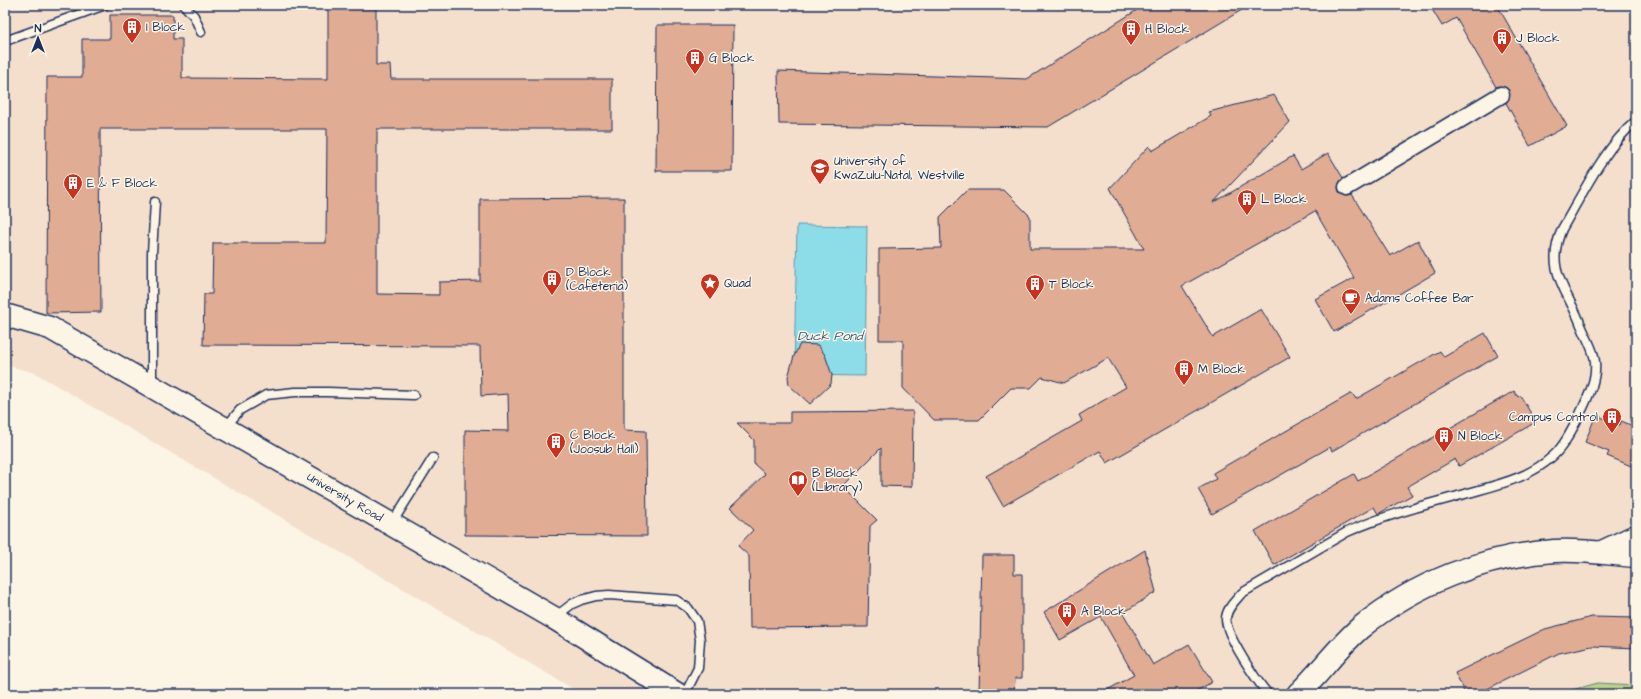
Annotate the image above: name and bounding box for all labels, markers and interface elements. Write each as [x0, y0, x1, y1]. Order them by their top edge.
building icon: I Block [121, 16, 143, 44]
north arrow [18, 18, 58, 58]
building icon: H Block [1120, 18, 1142, 46]
place label: I Block [146, 19, 185, 36]
text: N [35, 21, 42, 36]
place label: H Block [1145, 21, 1190, 38]
building icon: J Block [1491, 27, 1513, 55]
place label: J Block [1516, 30, 1560, 47]
building icon: G Block [684, 47, 706, 75]
place label: G Block [709, 50, 755, 67]
place label: University of KwaZulu-Natal, Westville [834, 153, 965, 184]
school or university icon: University of KwaZulu-Natal, Westville [809, 157, 831, 185]
building icon: E & F Block [62, 172, 84, 200]
place label: E & F Block [87, 175, 158, 192]
building icon: L Block [1236, 188, 1258, 216]
place label: L Block [1261, 191, 1307, 208]
place label: D Block (Cafeteria) [566, 264, 628, 295]
building icon: D Block (Cafeteria) [541, 268, 563, 296]
place icon: Quad [699, 272, 721, 300]
building icon: T Block [1024, 273, 1046, 301]
place label: Quad [724, 275, 751, 292]
place label: T Block [1049, 276, 1094, 293]
cafe icon: Adams Coffee Bar [1340, 287, 1362, 315]
place label: Adams Coffee Bar [1365, 290, 1474, 307]
water label: Duck Pond [797, 327, 865, 345]
building icon: M Block [1173, 358, 1195, 386]
place label: M Block [1198, 361, 1245, 378]
building icon: Campus Control [1601, 406, 1623, 434]
place label: Campus Control [1509, 409, 1598, 426]
building icon: N Block [1433, 425, 1455, 453]
place label: C Block (Joosub Hall) [570, 427, 638, 458]
place label: N Block [1458, 428, 1503, 445]
building icon: C Block (Joosub Hall) [545, 431, 567, 459]
place label: B Block (Library) [812, 465, 863, 497]
street label: University Road [303, 469, 386, 527]
library icon: B Block (Library) [787, 469, 809, 497]
building icon: A Block [1056, 600, 1078, 628]
place label: A Block [1081, 603, 1126, 620]

